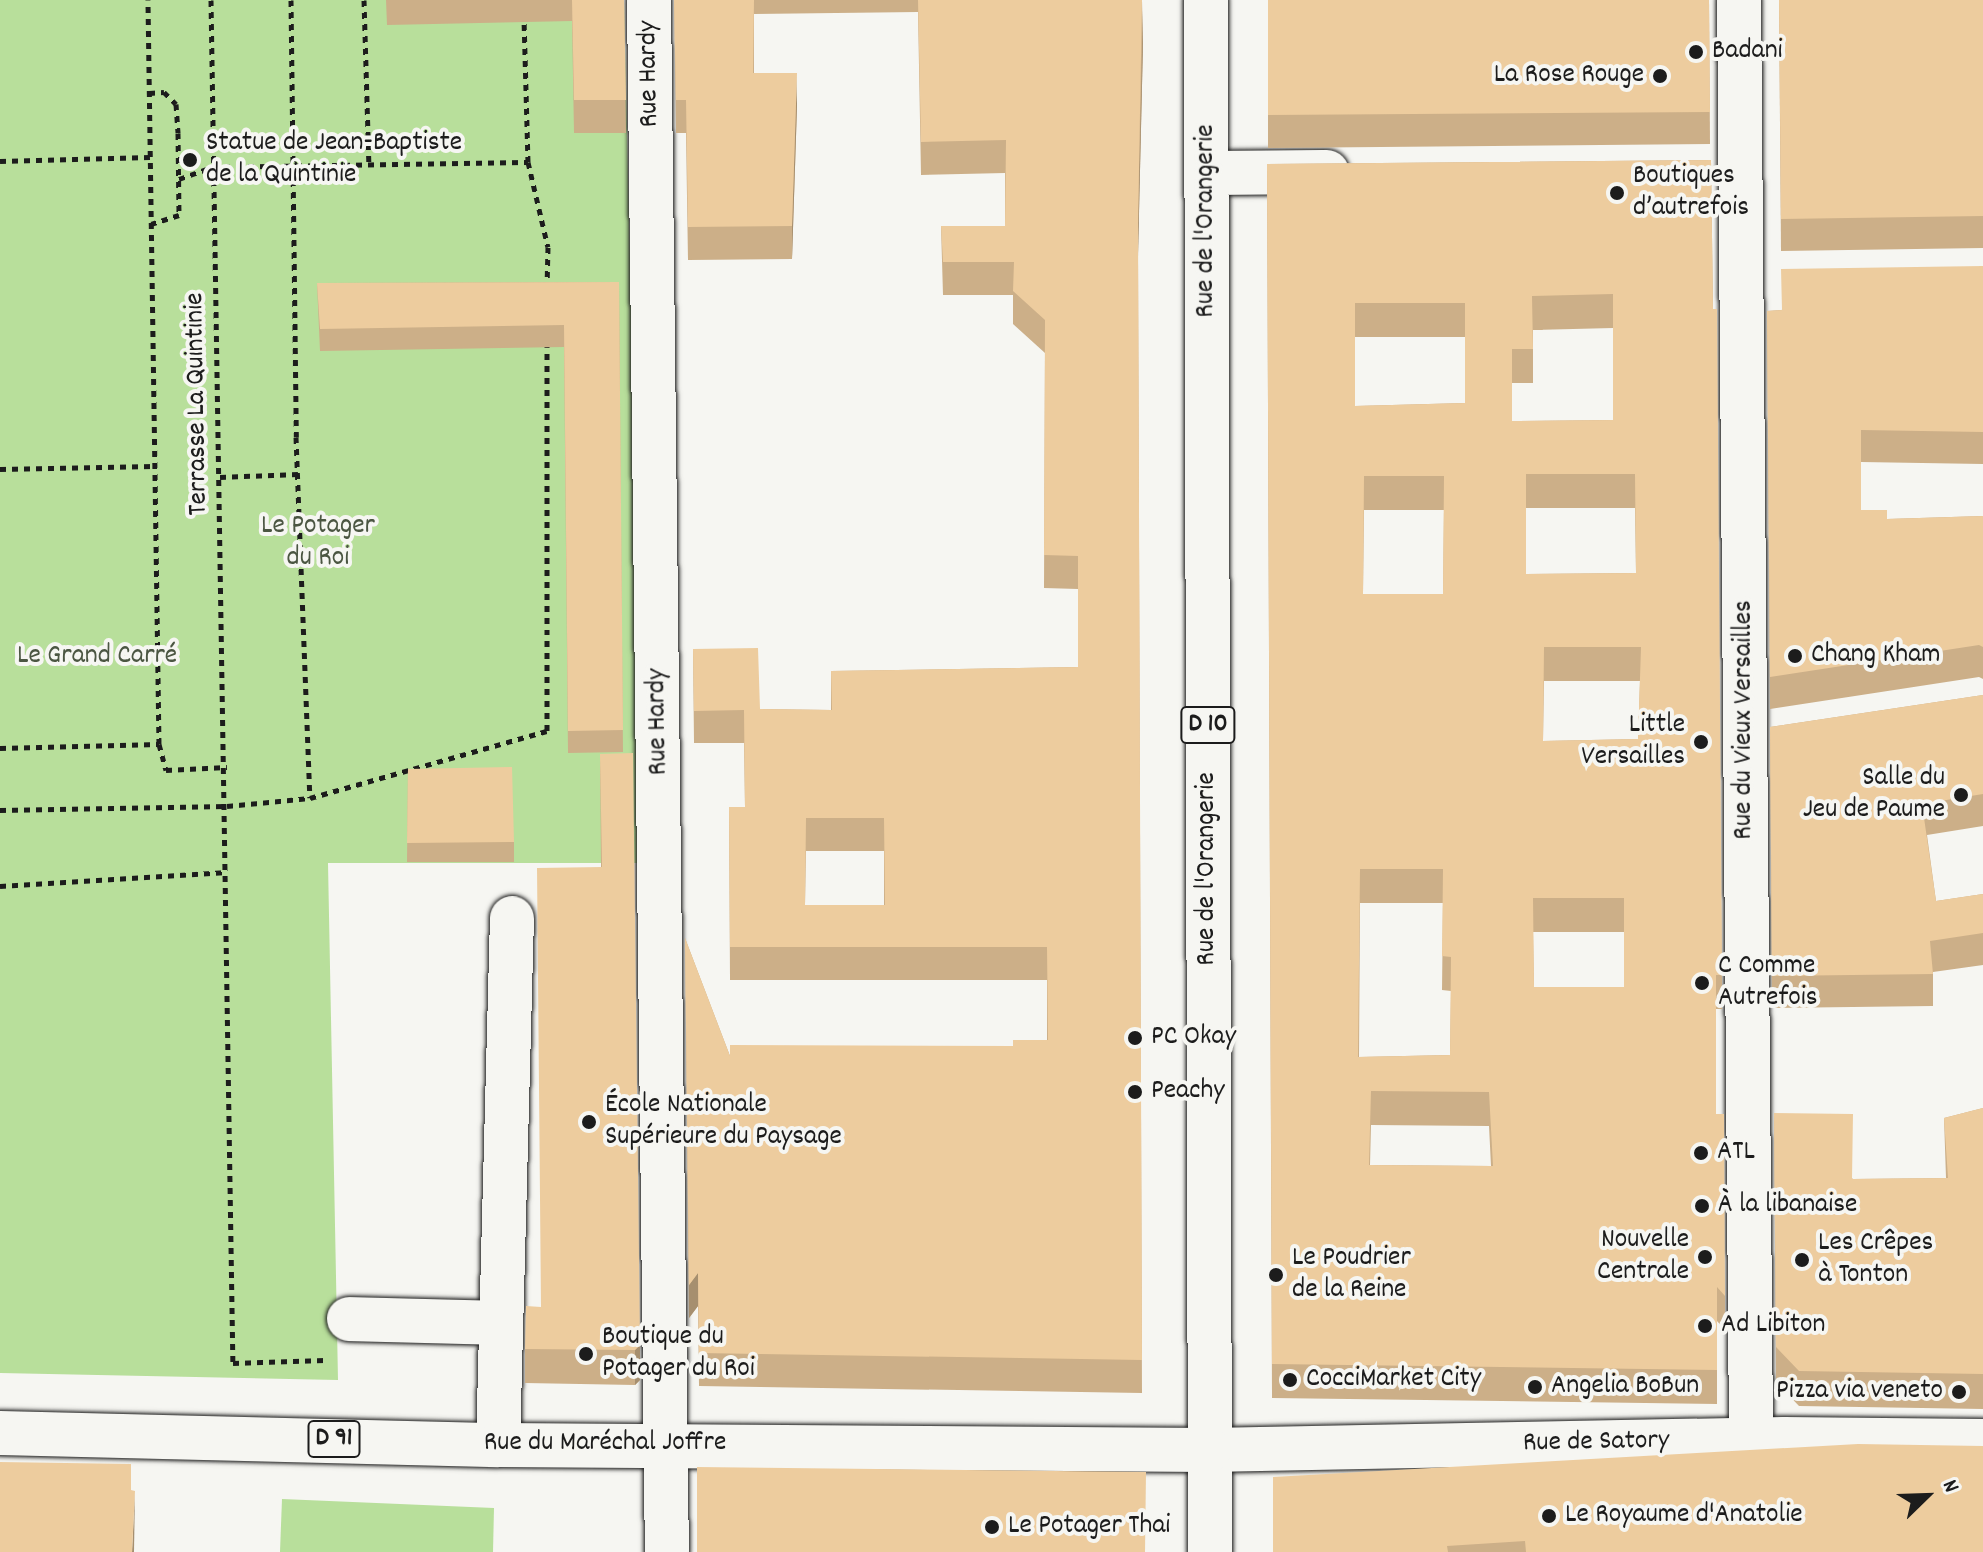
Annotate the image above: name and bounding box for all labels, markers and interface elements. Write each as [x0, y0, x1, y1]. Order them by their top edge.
street label: Rue Hardy [632, 20, 668, 128]
place label: Badani [1712, 35, 1783, 69]
marker: Badani [1687, 43, 1705, 61]
place label: La Rose Rouge [1494, 59, 1644, 93]
marker: La Rose Rouge [1651, 67, 1669, 85]
street label: Rue de l'Orangerie [1190, 124, 1224, 318]
place label: Statue de Jean-Baptiste de la Quintinie [206, 127, 462, 193]
marker: Statue de Jean-Baptiste de la Quintinie [181, 151, 199, 169]
place label: Boutiques d’autrefois [1633, 160, 1749, 226]
marker: Boutiques d’autrefois [1608, 184, 1626, 202]
street label: Terrasse La Quintinie [179, 292, 217, 516]
park label: Le Potager du Roi [261, 510, 375, 576]
street label: Rue du Vieux Versailles [1728, 600, 1762, 840]
place label: Chang Kham [1811, 639, 1941, 673]
park label: Le Grand Carré [17, 640, 177, 674]
marker: Chang Kham [1786, 647, 1804, 665]
street label: Rue Hardy [641, 668, 677, 776]
road number: D 10 [1180, 703, 1236, 747]
place label: Little Versailles [1581, 709, 1685, 775]
marker: Little Versailles [1692, 733, 1710, 751]
place label: Salle du Jeu de Paume [1803, 762, 1945, 828]
street label: Rue de l'Orangerie [1191, 772, 1225, 966]
marker: Salle du Jeu de Paume [1952, 786, 1970, 804]
place label: C Comme Autrefois [1718, 950, 1818, 1016]
marker: C Comme Autrefois [1693, 974, 1711, 992]
place label: PC Okay [1151, 1021, 1236, 1055]
marker: PC Okay [1126, 1029, 1144, 1047]
place label: Peachy [1151, 1075, 1225, 1109]
marker: Peachy [1126, 1083, 1144, 1101]
place label: École Nationale Supérieure du Paysage [605, 1089, 842, 1155]
marker: École Nationale Supérieure du Paysage [580, 1113, 598, 1131]
place label: ATL [1717, 1136, 1755, 1170]
marker: ATL [1692, 1144, 1710, 1162]
place label: À la libanaise [1718, 1189, 1857, 1223]
marker: À la libanaise [1693, 1197, 1711, 1215]
place label: Nouvelle Centrale [1597, 1224, 1689, 1290]
place label: Les Crêpes à Tonton [1818, 1227, 1933, 1293]
place label: Le Poudrier de la Reine [1292, 1242, 1411, 1308]
marker: Nouvelle Centrale [1696, 1248, 1714, 1266]
marker: Les Crêpes à Tonton [1793, 1251, 1811, 1269]
marker: Le Poudrier de la Reine [1267, 1266, 1285, 1284]
place label: Ad Libiton [1721, 1309, 1825, 1343]
marker: Ad Libiton [1696, 1317, 1714, 1335]
place label: Boutique du Potager du Roi [602, 1321, 755, 1387]
marker: Boutique du Potager du Roi [577, 1345, 595, 1363]
place label: CocciMarket City [1306, 1363, 1481, 1397]
place label: Angelia BoBun [1551, 1370, 1699, 1404]
marker: CocciMarket City [1281, 1371, 1299, 1389]
place label: Pizza via veneto [1776, 1375, 1943, 1409]
marker: Angelia BoBun [1526, 1378, 1544, 1396]
marker: Pizza via veneto [1950, 1383, 1968, 1401]
road number: D 91 [306, 1417, 362, 1461]
street label: Rue de Satory [1523, 1425, 1669, 1461]
street label: Rue du Maréchal Joffre [484, 1427, 726, 1461]
north arrow [1887, 1456, 1967, 1536]
text: N [1933, 1475, 1966, 1497]
place label: Le Royaume d'Anatolie [1565, 1499, 1803, 1533]
marker: Le Royaume d'Anatolie [1540, 1507, 1558, 1525]
place label: Le Potager Thai [1008, 1510, 1170, 1544]
marker: Le Potager Thai [983, 1518, 1001, 1536]

